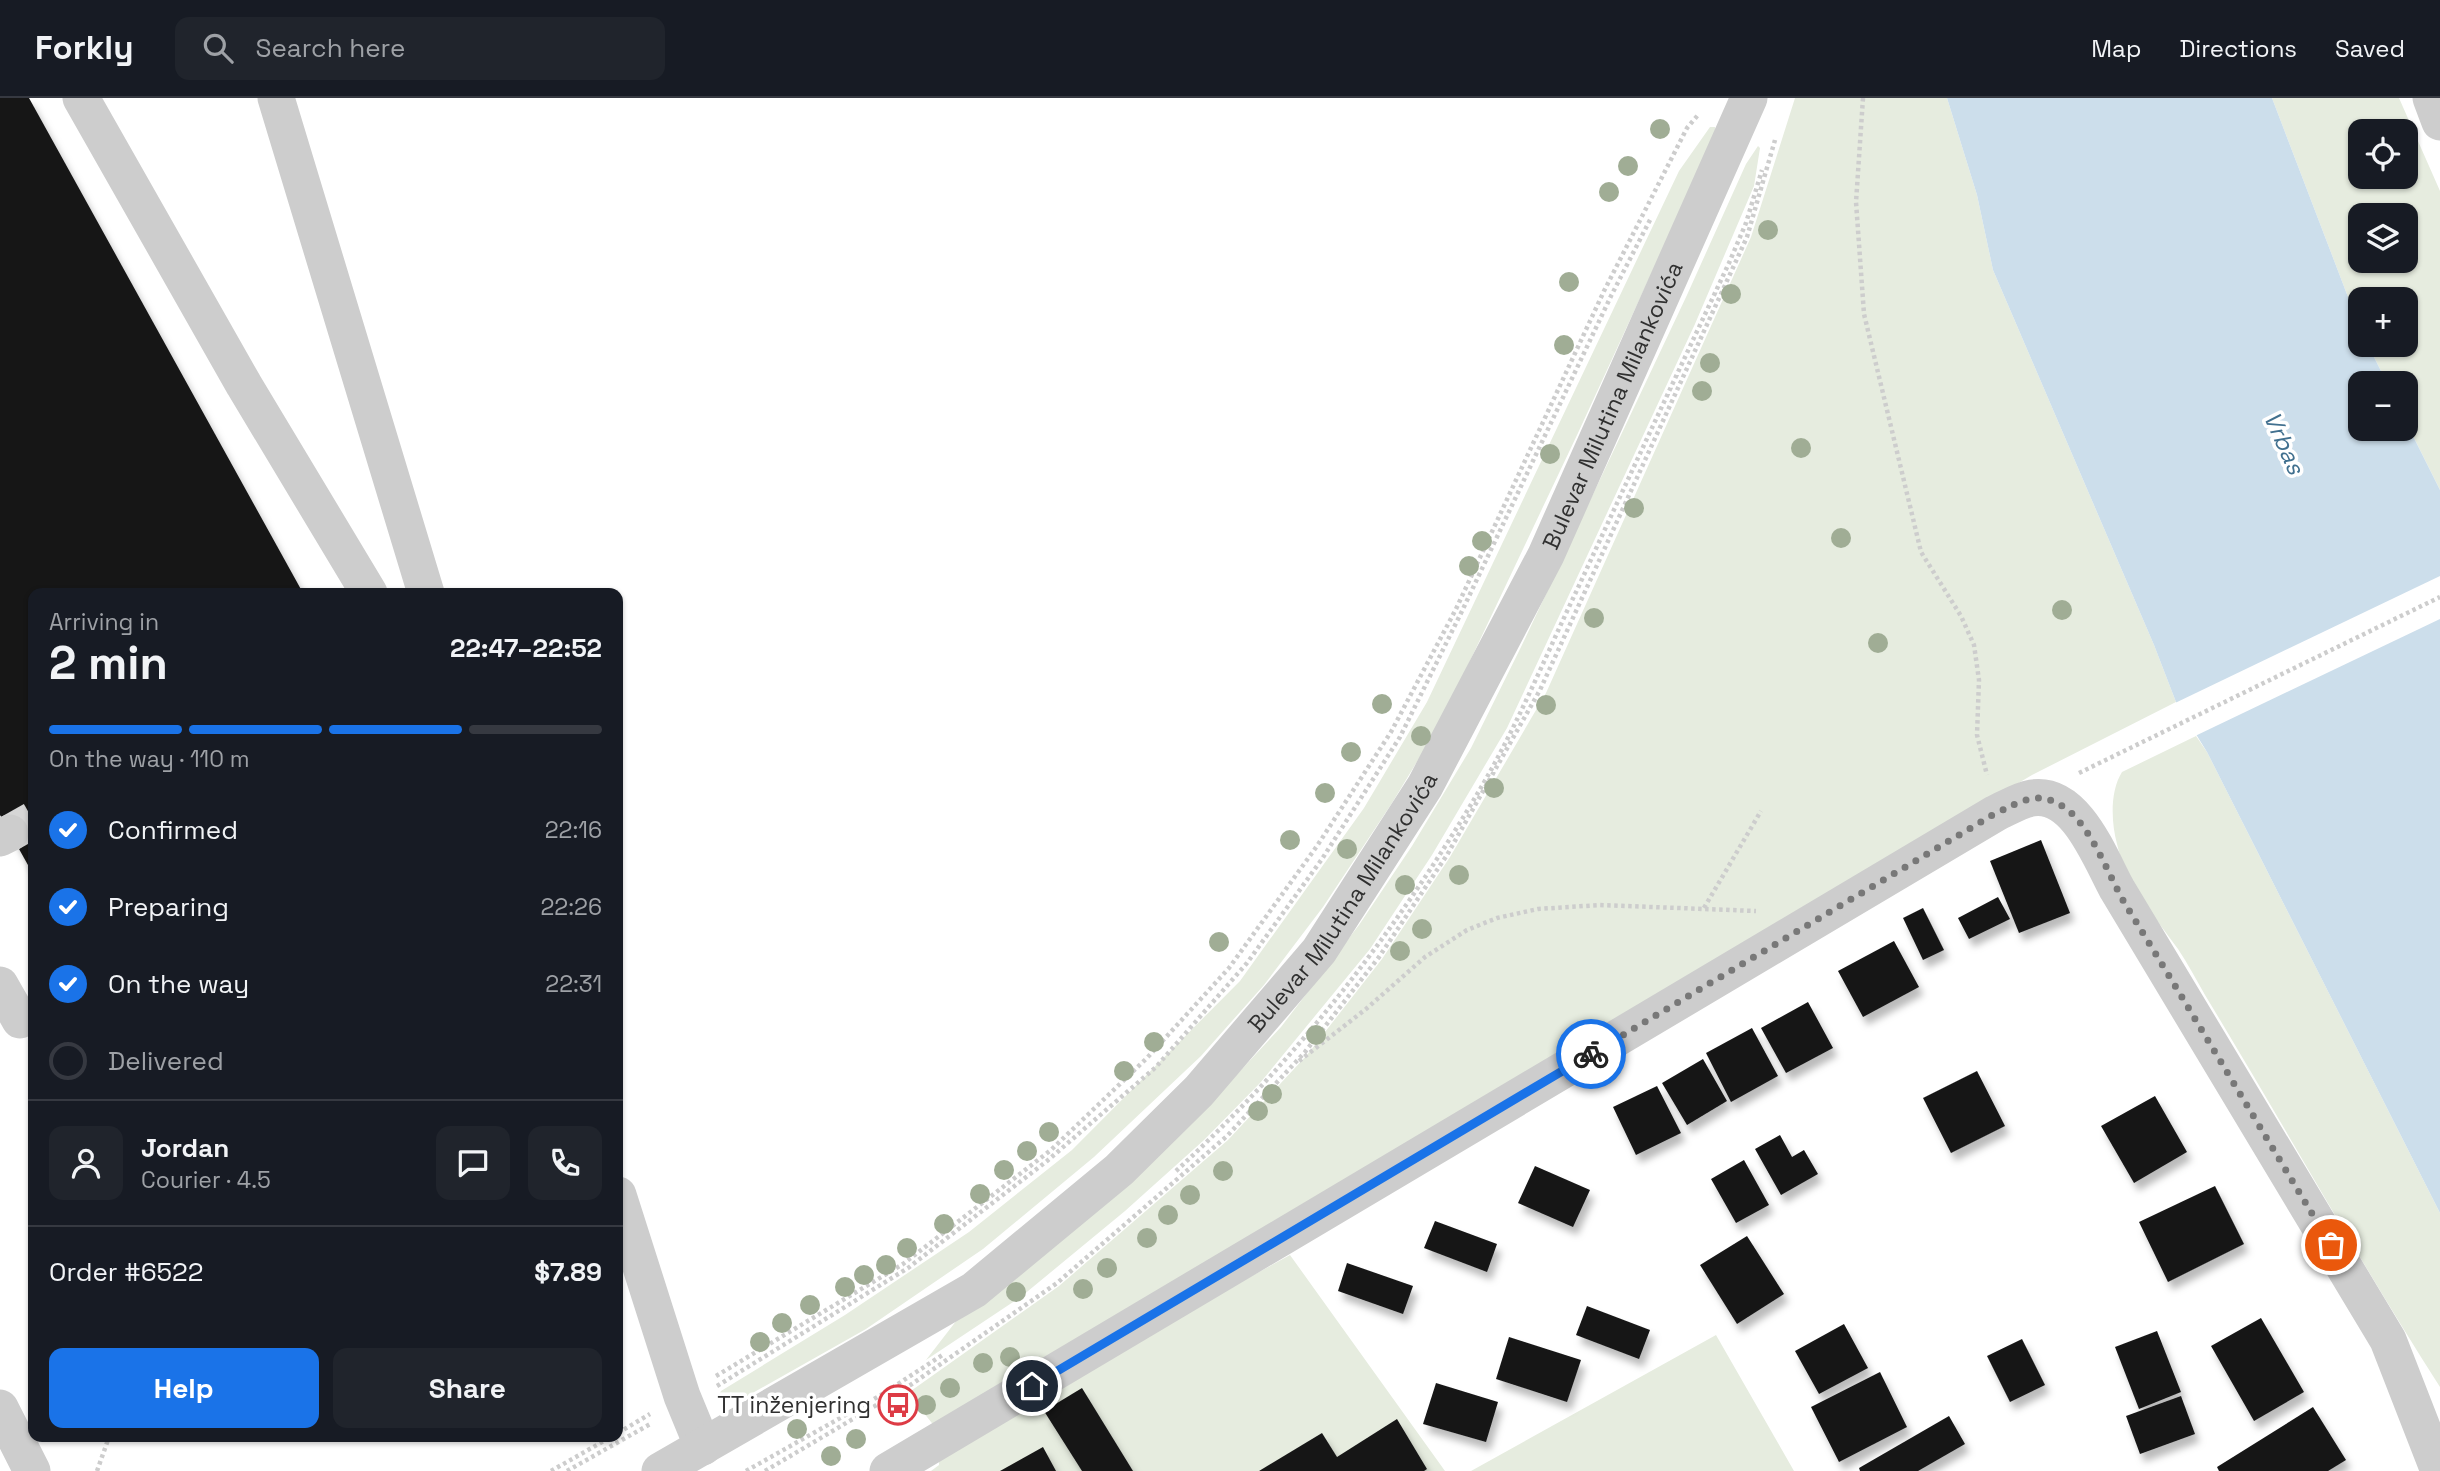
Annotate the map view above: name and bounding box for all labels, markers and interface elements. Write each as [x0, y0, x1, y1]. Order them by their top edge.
search box [175, 17, 665, 80]
text: Forkly [35, 27, 133, 69]
icon: search [199, 29, 237, 67]
text: Search here [255, 31, 405, 65]
text: Map [2091, 33, 2141, 64]
text: Directions [2179, 33, 2297, 64]
text: Saved [2335, 33, 2405, 64]
map controls [2348, 119, 2418, 441]
button: locate [2348, 119, 2418, 189]
button: layers [2348, 203, 2418, 273]
street label: Bulevar Milutina Milankovića [1535, 257, 1689, 554]
button: + [2348, 287, 2418, 357]
button: − [2348, 371, 2418, 441]
water label: Vrbas [2257, 407, 2312, 480]
text: Arriving in [49, 607, 159, 637]
text: 22:47–22:52 [450, 631, 602, 665]
text: 2 min [49, 634, 168, 692]
text: On the way · 110 m [49, 744, 250, 774]
street label: Bulevar Milutina Milankovića [1241, 767, 1444, 1038]
icon: check [49, 811, 87, 849]
text: Confirmed [108, 813, 238, 847]
text: 22:16 [545, 815, 602, 845]
icon: check [49, 888, 87, 926]
text: Preparing [108, 890, 229, 924]
text: 22:26 [540, 892, 602, 922]
icon: check [49, 965, 87, 1003]
text: On the way [108, 967, 249, 1001]
text: 22:31 [545, 969, 602, 999]
courier [1556, 1019, 1626, 1089]
icon: bike [1572, 1035, 1610, 1073]
text: Delivered [108, 1044, 224, 1078]
button: person [49, 1126, 123, 1200]
button: chat [436, 1126, 510, 1200]
button: phone [528, 1126, 602, 1200]
text: Jordan [141, 1131, 229, 1165]
text: Courier · 4.5 [141, 1165, 271, 1195]
pin [2301, 1215, 2361, 1275]
icon: bag [2312, 1226, 2350, 1264]
text: Order #6522 [49, 1255, 203, 1289]
text: $7.89 [534, 1255, 602, 1289]
button: Help [49, 1348, 319, 1428]
button: Share [333, 1348, 602, 1428]
pin [1002, 1356, 1062, 1416]
icon: home [1013, 1367, 1051, 1405]
bus stop icon: TT inženjering [877, 1384, 919, 1426]
place label: TT inženjering [717, 1390, 871, 1420]

